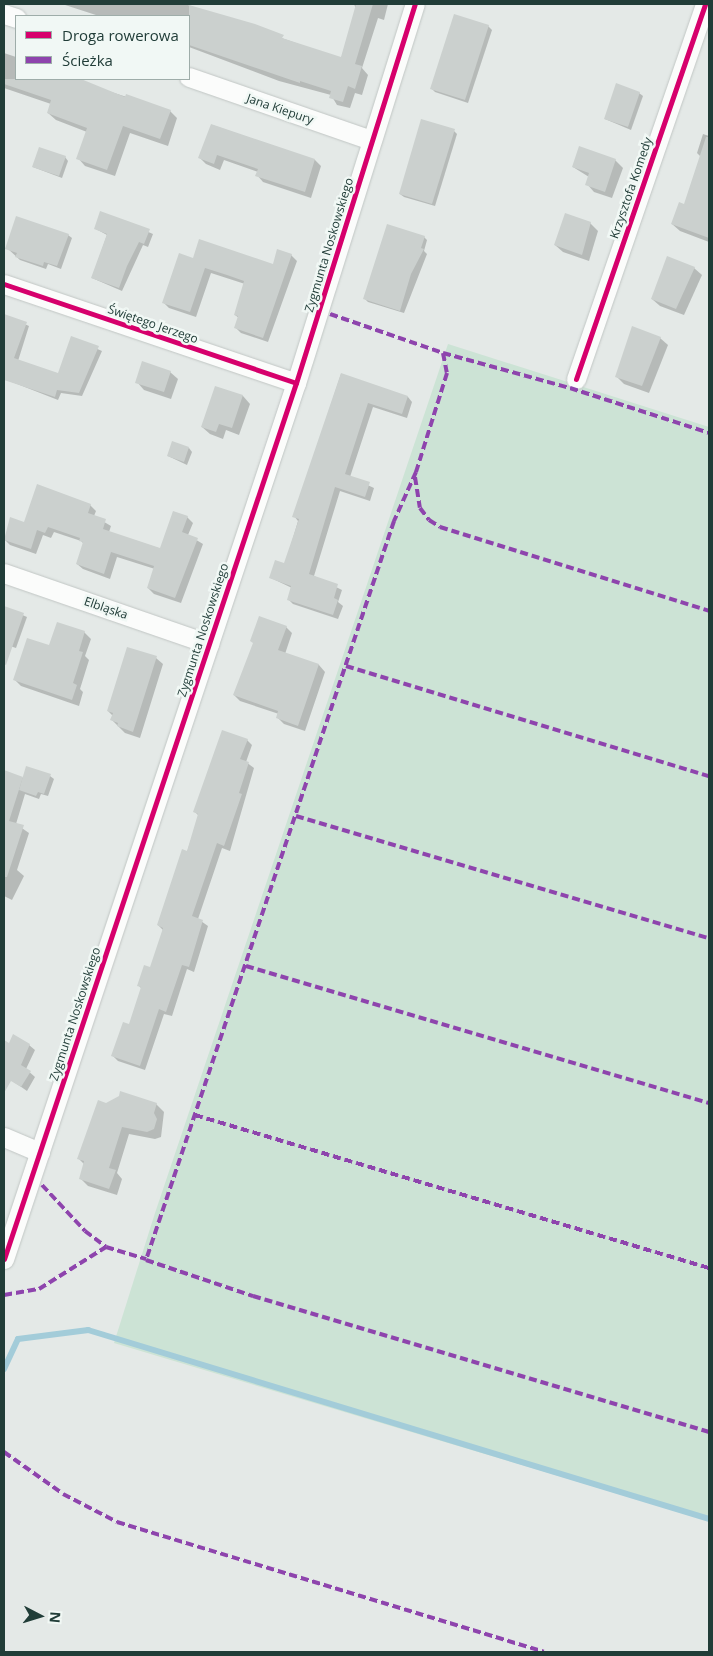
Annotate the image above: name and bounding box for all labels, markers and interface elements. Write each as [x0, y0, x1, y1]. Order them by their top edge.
legend [15, 15, 190, 80]
text: Droga rowerowa [62, 25, 179, 45]
text: Ścieżka [62, 50, 113, 70]
street label: Jana Kiepury [245, 91, 315, 127]
street label: Krzysztofa Komedy [607, 135, 655, 241]
street label: Zygmunta Noskowskiego [302, 176, 356, 314]
street label: Świętego Jerzego [106, 302, 200, 346]
street label: Zygmunta Noskowskiego [175, 561, 231, 699]
street label: Elbląska [82, 594, 130, 622]
street label: Zygmunta Noskowskiego [47, 945, 103, 1083]
north arrow [15, 1591, 65, 1641]
text: N [45, 1611, 65, 1624]

